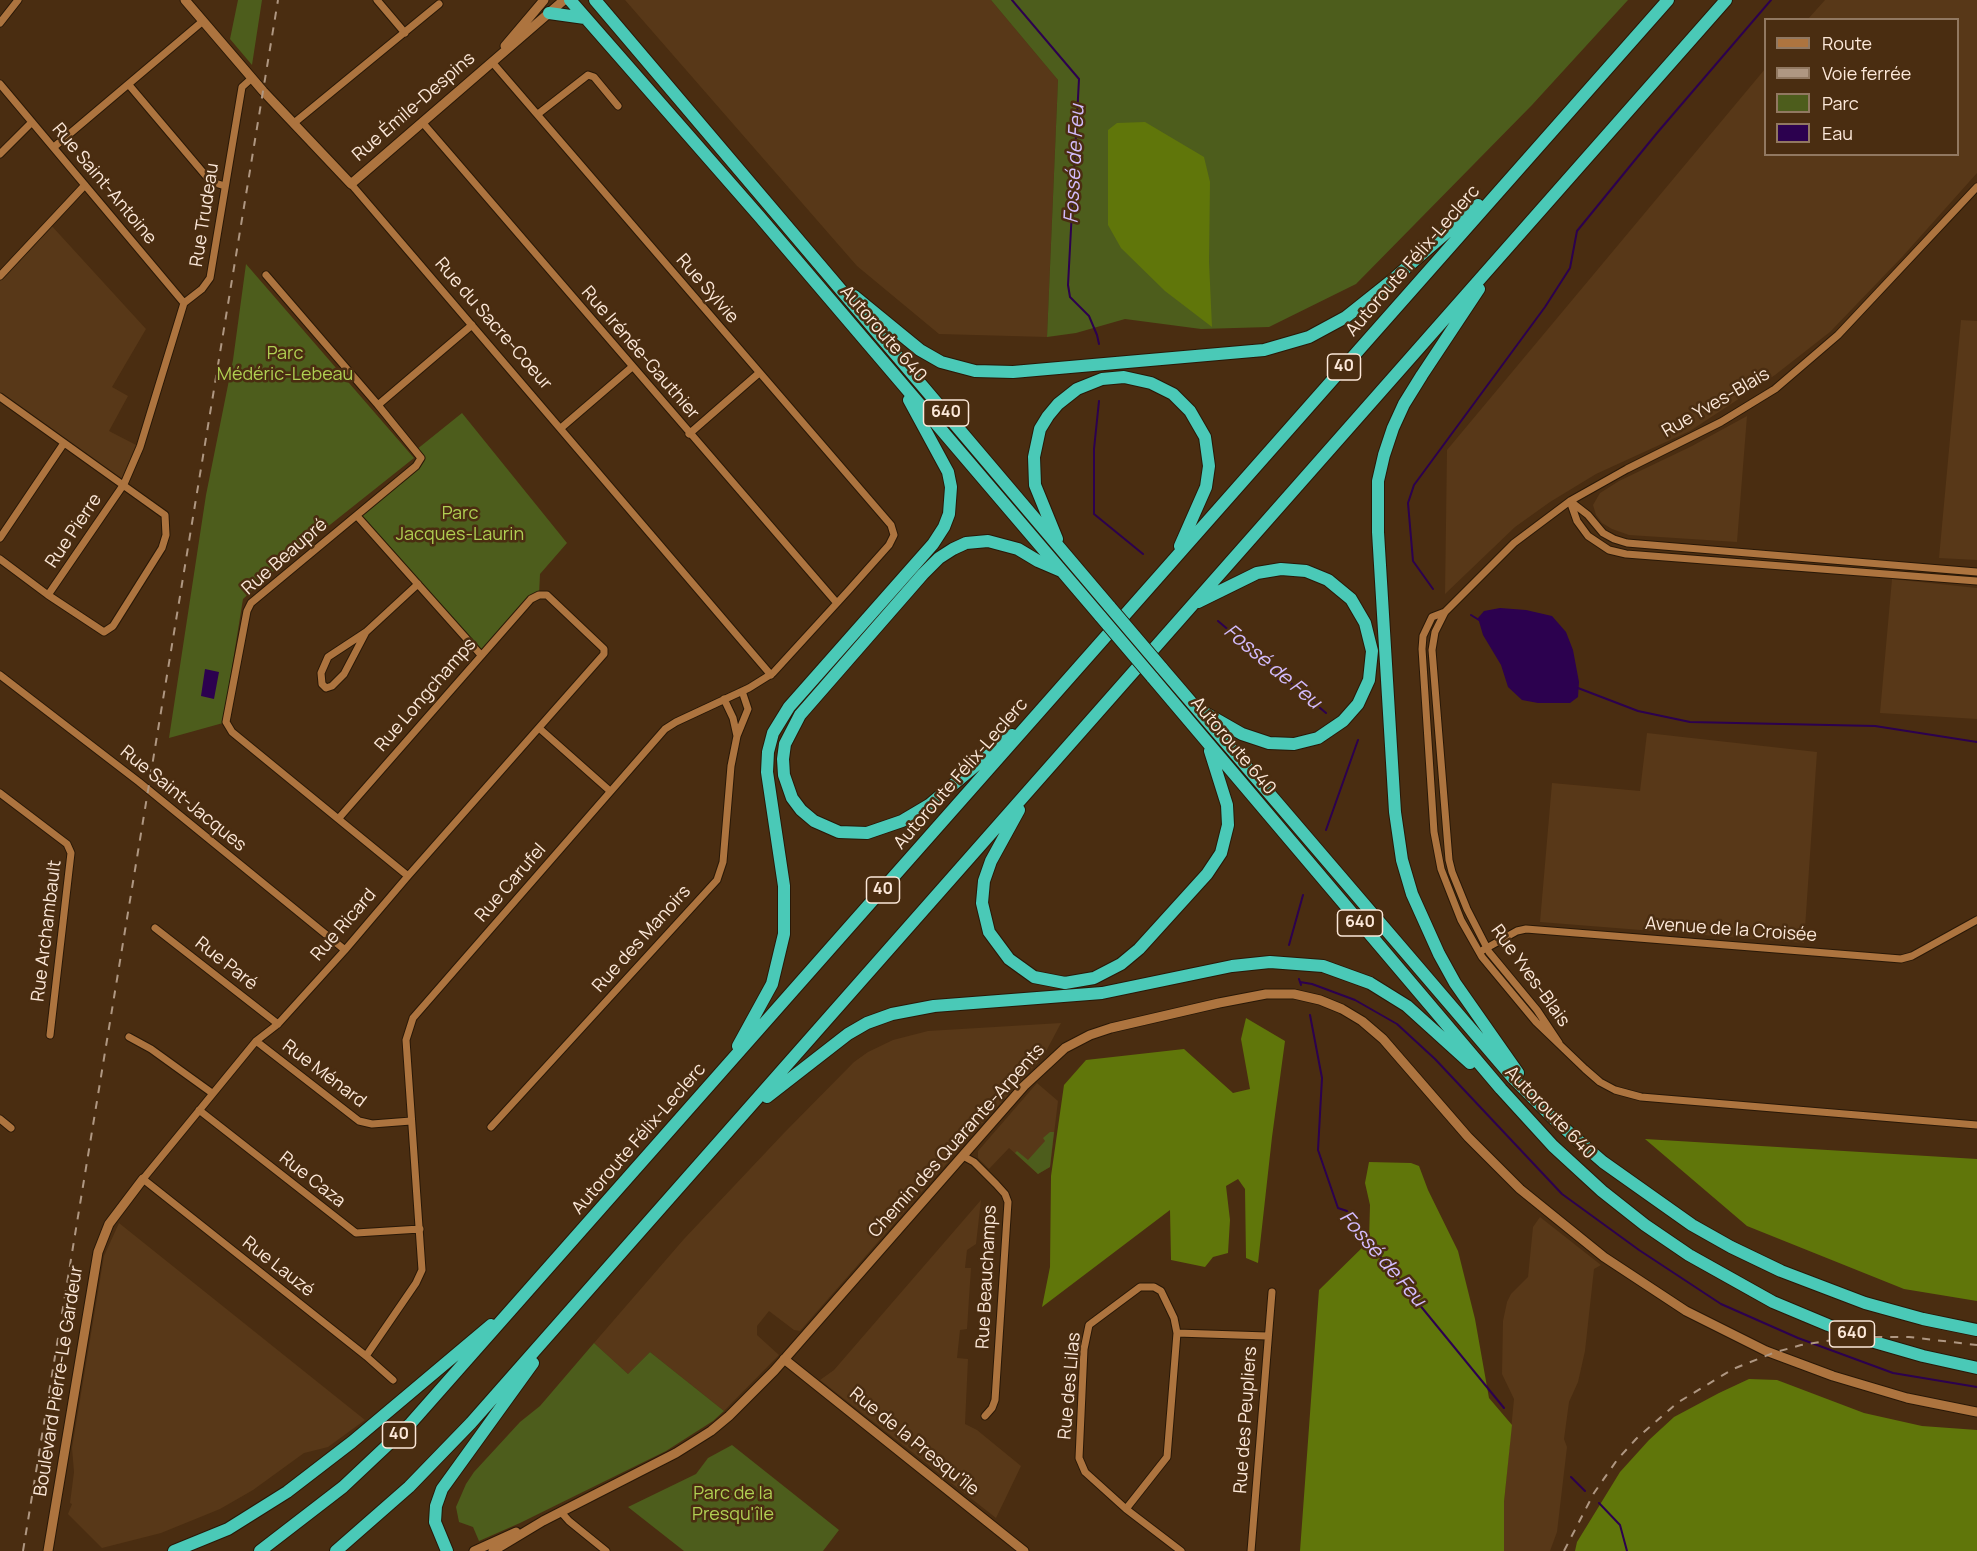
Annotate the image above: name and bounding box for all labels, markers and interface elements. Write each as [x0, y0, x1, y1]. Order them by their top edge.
legend [1764, 18, 1959, 156]
text: Route [1822, 31, 1872, 55]
street label: Rue Émile-Despins [348, 48, 480, 166]
text: Voie ferrée [1822, 61, 1911, 85]
text: Parc [1822, 91, 1859, 115]
water label: Fossé de Feu [1060, 104, 1090, 224]
street label: Rue Saint-Antoine [47, 119, 161, 249]
text: Eau [1822, 121, 1853, 145]
street label: Rue Trudeau [186, 162, 224, 268]
street label: Autoroute Félix-Leclerc [1341, 181, 1485, 341]
street label: Rue Sylvie [671, 250, 743, 328]
street label: Rue du Sacre-Coeur [430, 254, 556, 394]
street label: Autoroute 640 [835, 281, 931, 387]
street label: Rue Irénée-Gauthier [576, 282, 704, 424]
park label: Parc Médéric-Lebeau [217, 343, 353, 386]
road number: 40 [1328, 354, 1360, 380]
street label: Rue Yves-Blais [1658, 363, 1774, 443]
road number: 640 [924, 400, 968, 426]
street label: Rue Pierre [41, 490, 107, 572]
park label: Parc Jacques-Laurin [396, 503, 524, 546]
street label: Rue Beaupré [238, 514, 332, 600]
water label: Fossé de Feu [1219, 620, 1325, 714]
street label: Rue Longchamps [371, 634, 481, 756]
street label: Autoroute 640 [1186, 693, 1280, 799]
street label: Autoroute Félix-Leclerc [889, 694, 1033, 854]
street label: Rue Saint-Jacques [116, 742, 250, 856]
street label: Rue Carufel [471, 839, 551, 927]
street label: Rue Archambault [28, 859, 66, 1003]
road number: 40 [866, 877, 900, 903]
street label: Rue des Manoirs [588, 881, 696, 997]
street label: Rue Ricard [307, 884, 381, 966]
road number: 640 [1338, 910, 1382, 936]
street label: Avenue de la Croisée [1644, 913, 1818, 947]
street label: Rue Yves-Blais [1486, 921, 1574, 1031]
street label: Rue Paré [190, 933, 262, 995]
street label: Rue Ménard [278, 1036, 370, 1112]
street label: Chemin des Quarante-Arpents [864, 1040, 1050, 1242]
street label: Autoroute Félix-Leclerc [567, 1059, 711, 1219]
street label: Autoroute 640 [1500, 1062, 1600, 1164]
street label: Rue Caza [275, 1147, 349, 1213]
street label: Rue Beauchamps [972, 1204, 1002, 1350]
water label: Fossé de Feu [1334, 1206, 1430, 1312]
street label: Rue Lauzé [238, 1232, 318, 1302]
street label: Boulevard Pierre-Le Gardeur [30, 1264, 88, 1498]
road number: 640 [1830, 1321, 1874, 1347]
street label: Rue des Lilas [1055, 1332, 1085, 1440]
street label: Rue des Peupliers [1230, 1346, 1262, 1494]
street label: Rue de la Presqu'île [845, 1383, 983, 1501]
road number: 40 [382, 1422, 416, 1448]
park label: Parc de la Presqu'île [692, 1483, 774, 1526]

